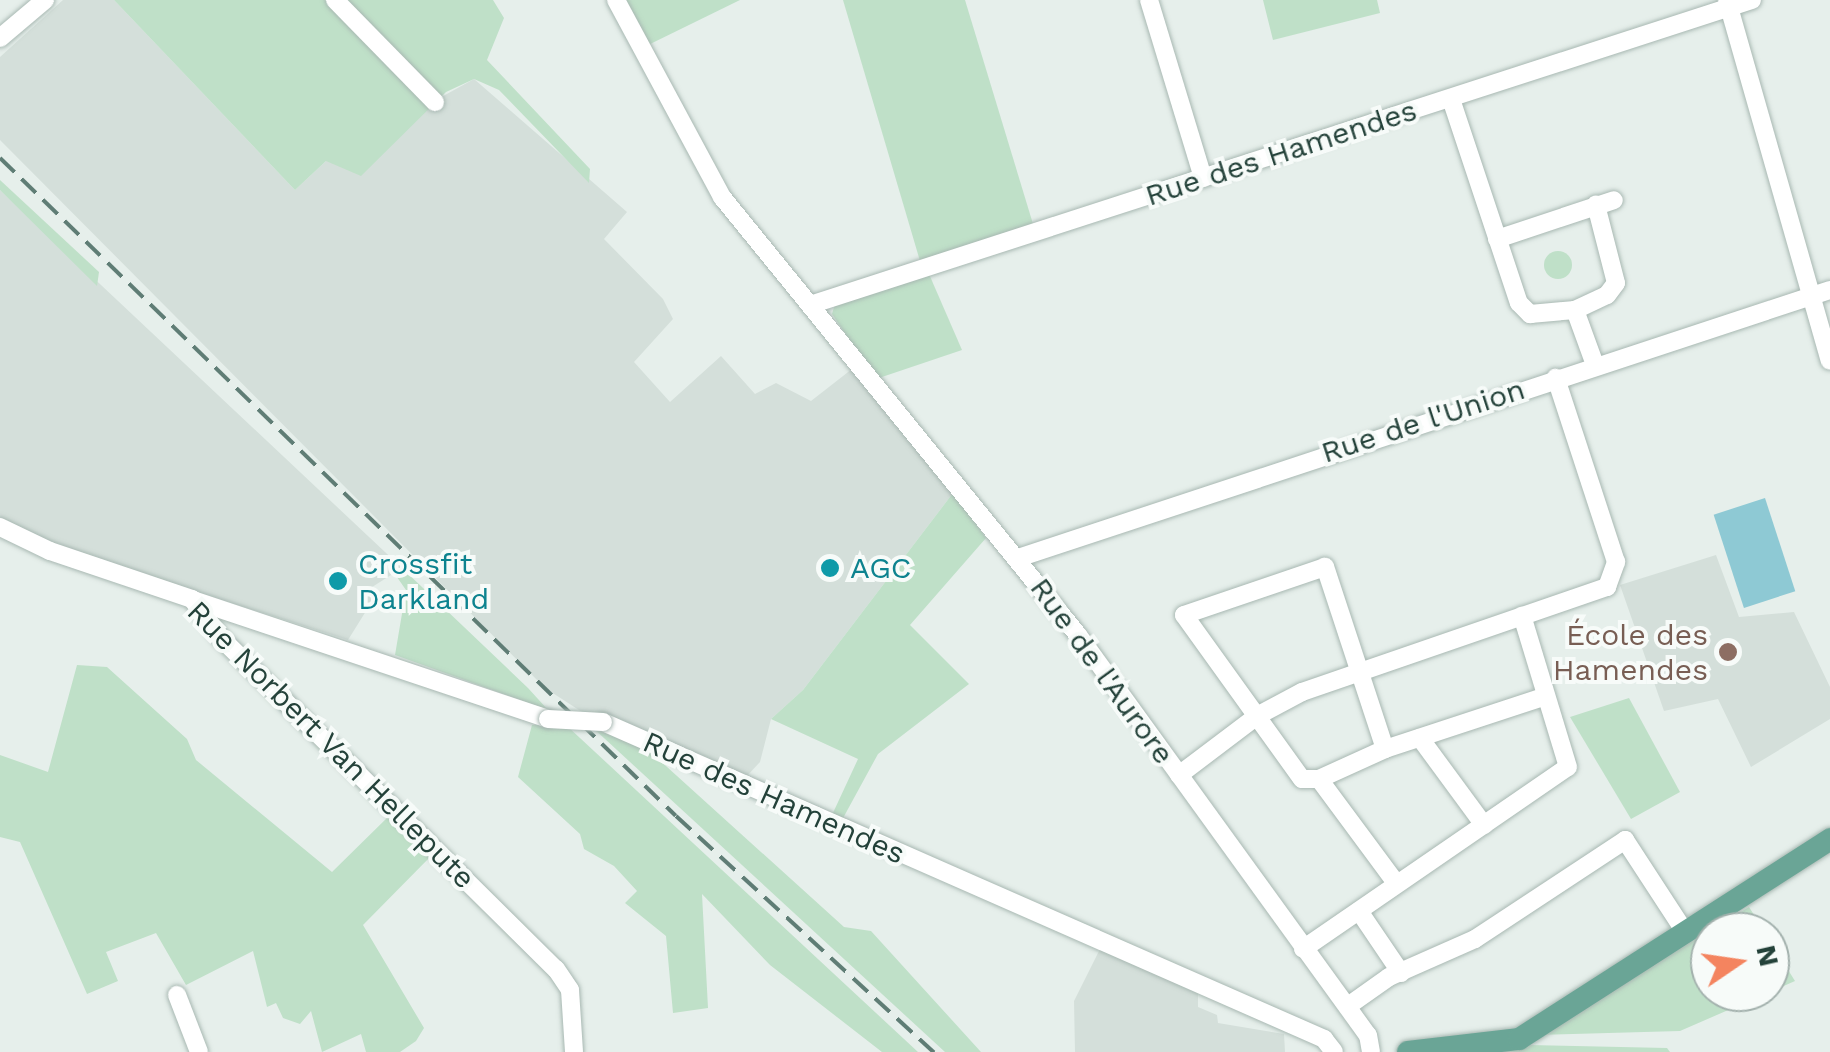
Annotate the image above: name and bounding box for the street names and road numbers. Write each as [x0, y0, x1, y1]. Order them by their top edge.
street label: Rue des Hamendes [1141, 92, 1421, 214]
street label: Rue de l'Union [1317, 371, 1529, 471]
street label: Rue de l'Aurore [1022, 571, 1182, 771]
street label: Rue Norbert Van Hellepute [179, 593, 483, 897]
street label: Rue des Hamendes [637, 724, 911, 872]

